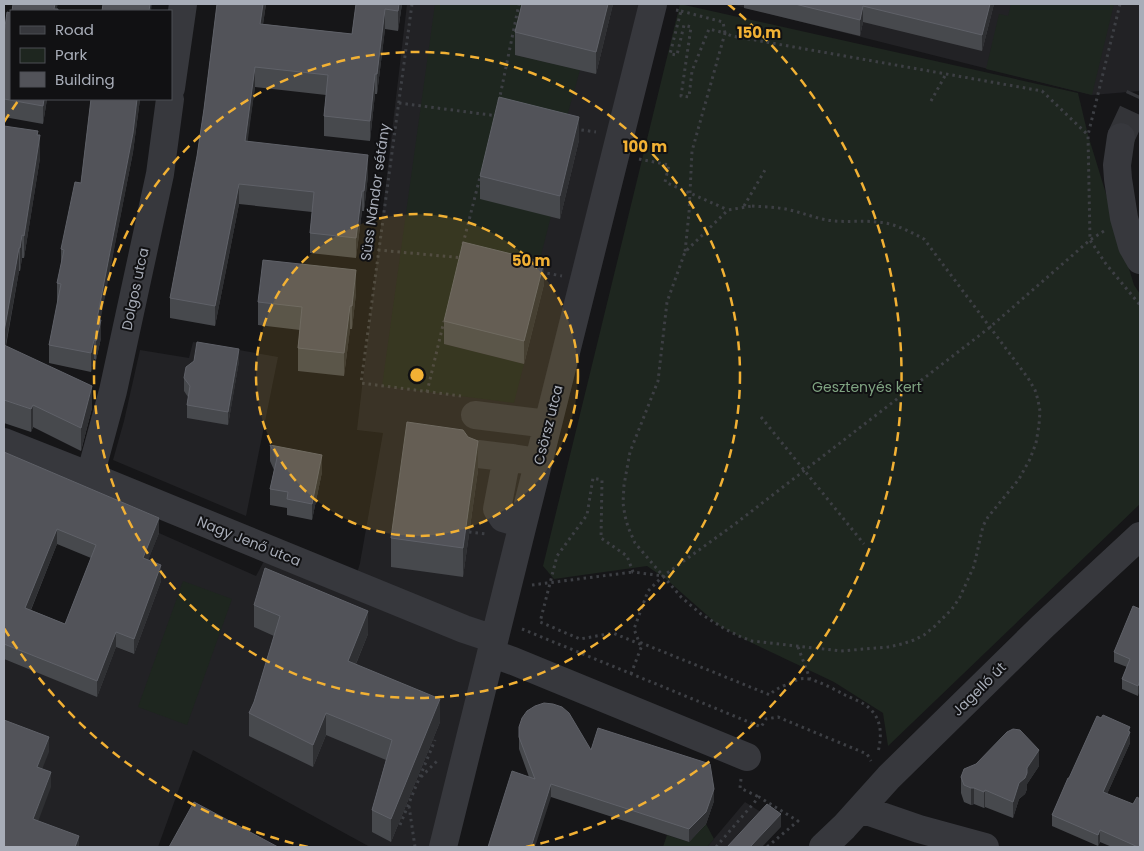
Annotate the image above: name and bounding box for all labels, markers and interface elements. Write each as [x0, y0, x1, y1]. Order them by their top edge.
legend [10, 10, 172, 100]
text: Road [55, 19, 94, 40]
text: 150 m [737, 22, 781, 43]
text: Park [55, 44, 87, 65]
text: Building [55, 69, 115, 90]
street label: Süss Nándor sétány [355, 122, 395, 262]
text: 100 m [623, 136, 667, 157]
street label: Dolgos utca [117, 246, 153, 332]
text: 50 m [512, 250, 550, 271]
centre of rings [408, 366, 426, 384]
park label: Gesztenyés kert [812, 377, 922, 397]
street label: Csörsz utca [528, 383, 568, 467]
street label: Nagy Jenő utca [194, 511, 304, 571]
street label: Jagelló út [948, 658, 1010, 720]

